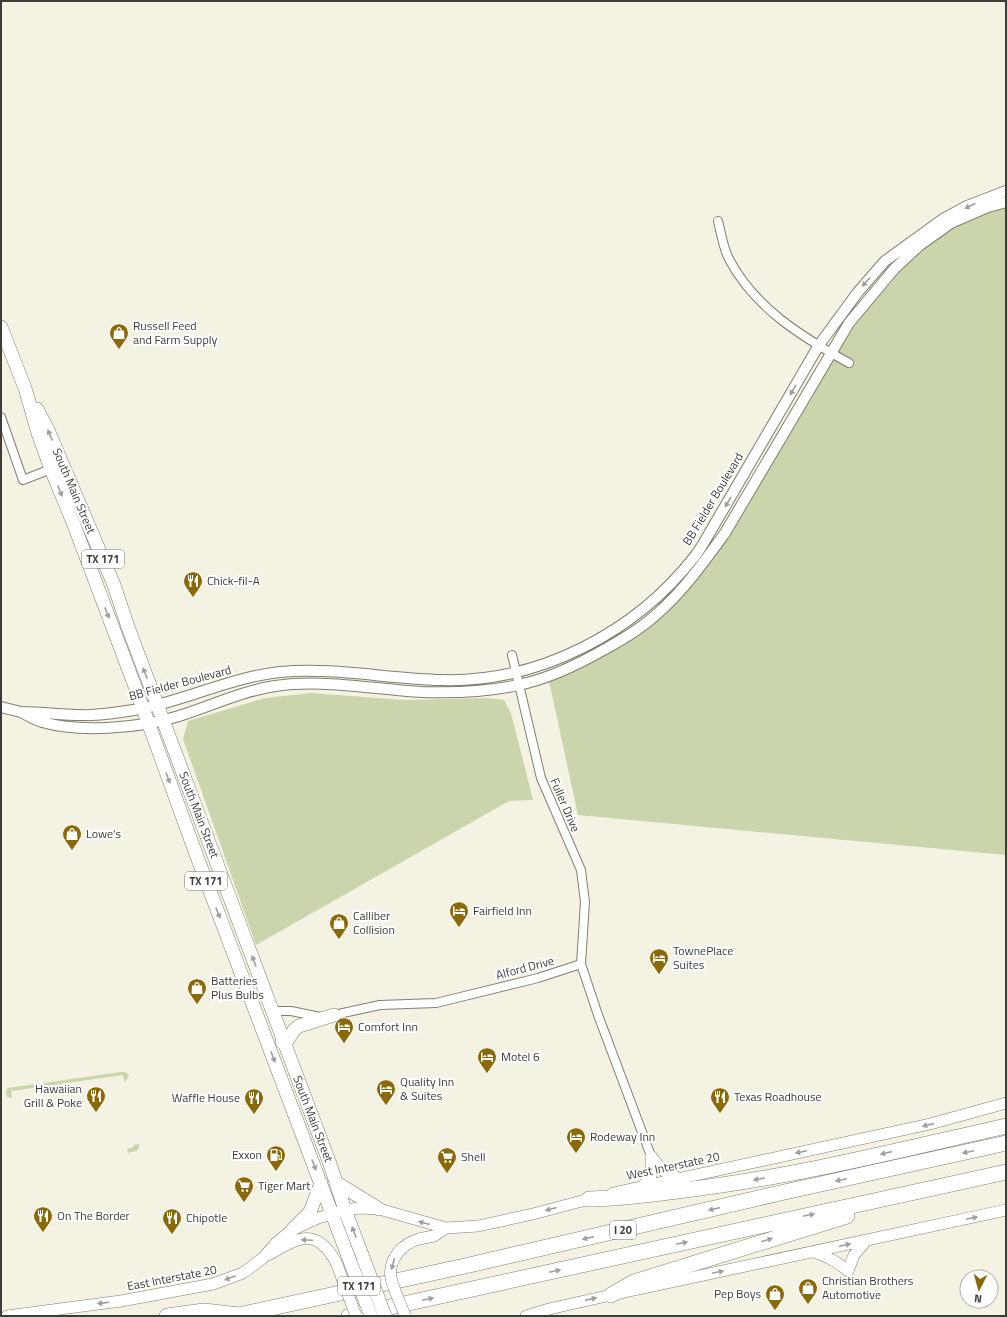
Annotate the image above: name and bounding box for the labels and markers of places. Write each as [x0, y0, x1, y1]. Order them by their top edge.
place label: Russell Feed and Farm Supply [133, 316, 217, 349]
shop icon: Russell Feed and Farm Supply [108, 322, 130, 350]
restaurant icon: Chick-fil-A [182, 570, 204, 598]
place label: Chick-fil-A [207, 571, 260, 590]
shop icon: Lowe's [61, 823, 83, 851]
place label: Lowe's [86, 824, 121, 843]
hotel icon: Fairfield Inn [448, 900, 470, 928]
place label: Fairfield Inn [473, 901, 532, 920]
place label: Calliber Collision [353, 906, 395, 939]
shop icon: Calliber Collision [328, 912, 350, 940]
place label: TownePlace Suites [673, 941, 733, 974]
hotel icon: TownePlace Suites [648, 947, 670, 975]
place label: Batteries Plus Bulbs [211, 971, 264, 1004]
shop icon: Batteries Plus Bulbs [186, 977, 208, 1005]
hotel icon: Comfort Inn [333, 1016, 355, 1044]
place label: Comfort Inn [358, 1017, 418, 1036]
hotel icon: Motel 6 [476, 1046, 498, 1074]
place label: Motel 6 [501, 1047, 540, 1066]
place label: Quality Inn & Suites [400, 1072, 454, 1105]
hotel icon: Quality Inn & Suites [375, 1078, 397, 1106]
place label: Hawaiian Grill & Poke [24, 1079, 82, 1112]
restaurant icon: Hawaiian Grill & Poke [85, 1085, 107, 1113]
restaurant icon: Texas Roadhouse [709, 1086, 731, 1114]
restaurant icon: Waffle House [243, 1087, 265, 1115]
place label: Texas Roadhouse [734, 1087, 822, 1106]
place label: Waffle House [172, 1088, 240, 1107]
hotel icon: Rodeway Inn [565, 1126, 587, 1154]
place label: Rodeway Inn [590, 1127, 655, 1146]
fuel station icon: Exxon [265, 1144, 287, 1172]
place label: Exxon [232, 1145, 262, 1164]
supermarket icon: Shell [436, 1146, 458, 1174]
place label: Shell [461, 1147, 486, 1166]
supermarket icon: Tiger Mart [233, 1175, 255, 1203]
place label: Tiger Mart [258, 1176, 311, 1195]
restaurant icon: On The Border [32, 1205, 54, 1233]
place label: On The Border [57, 1206, 130, 1225]
restaurant icon: Chipotle [161, 1207, 183, 1235]
place label: Chipotle [186, 1208, 227, 1227]
place label: Christian Brothers Automotive [822, 1271, 914, 1304]
shop icon: Christian Brothers Automotive [797, 1277, 819, 1305]
shop icon: Pep Boys [764, 1283, 786, 1311]
place label: Pep Boys [714, 1284, 761, 1303]

